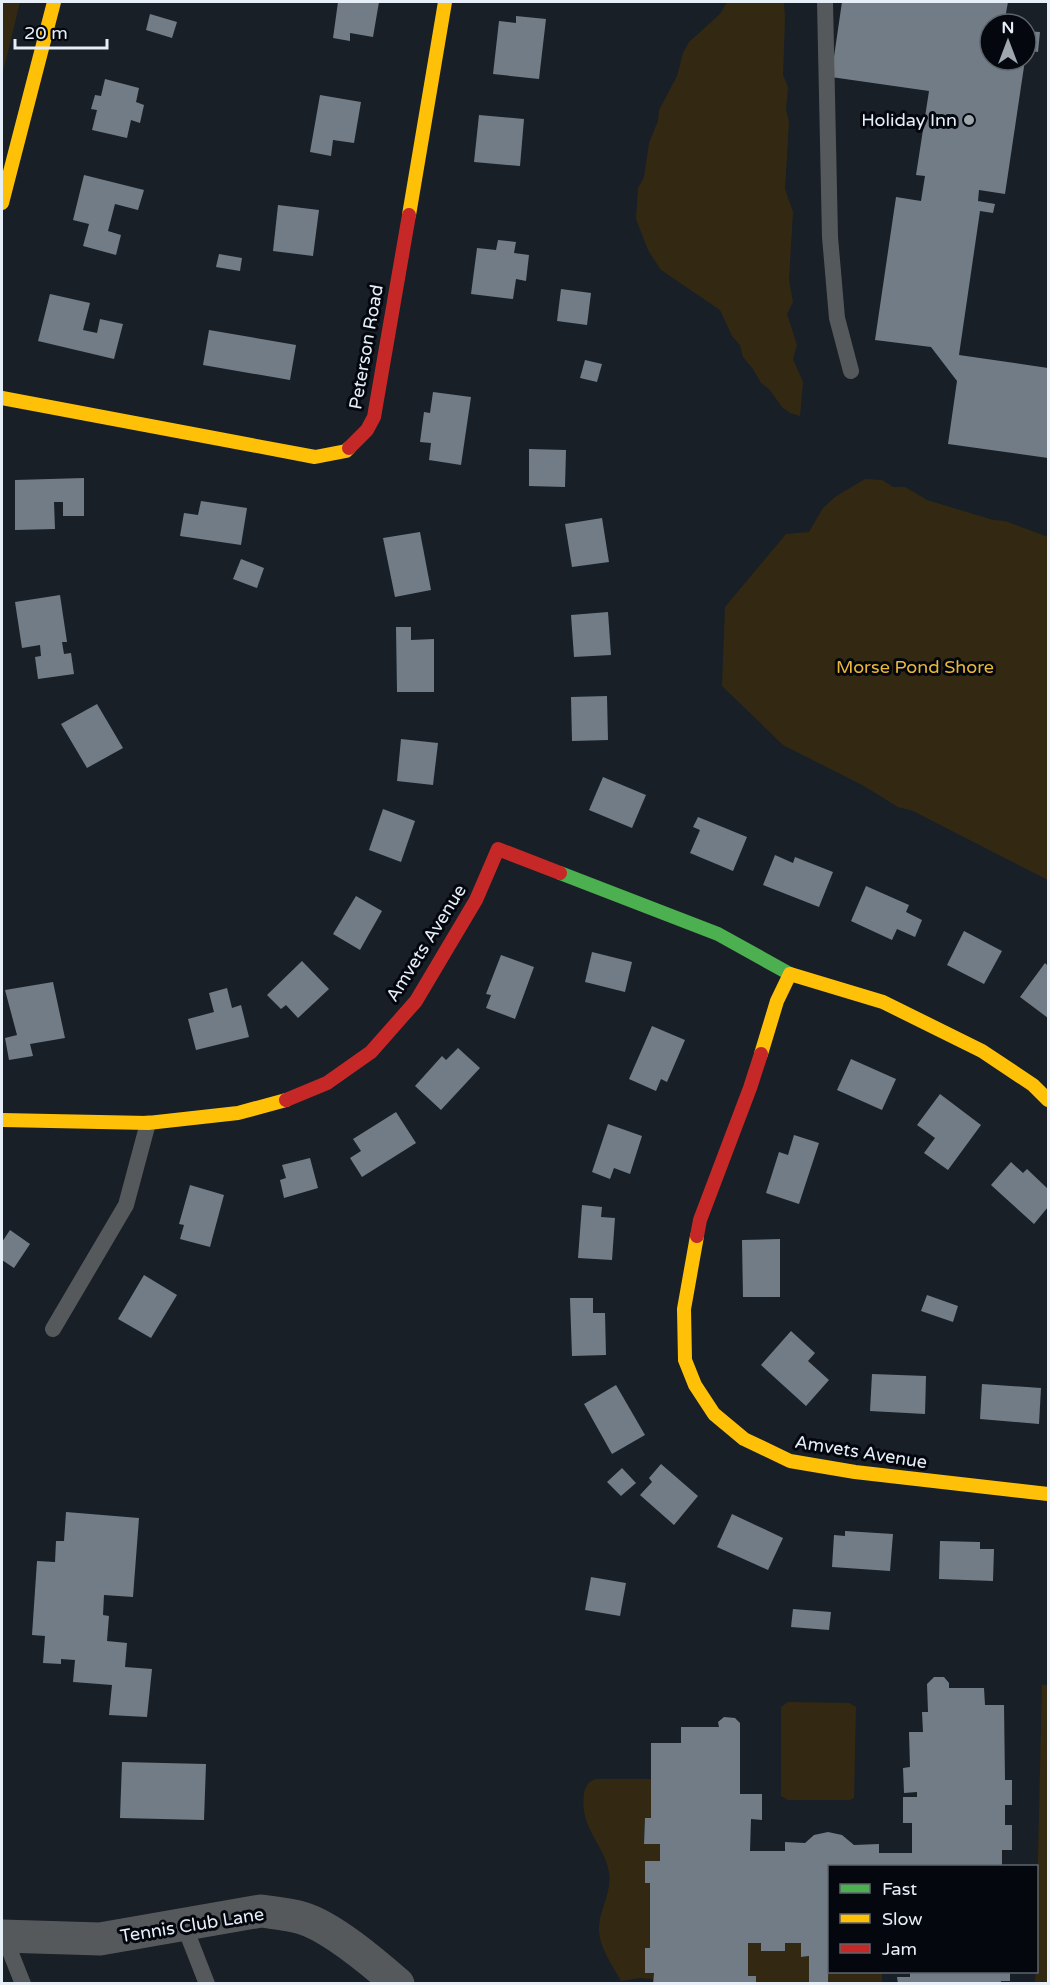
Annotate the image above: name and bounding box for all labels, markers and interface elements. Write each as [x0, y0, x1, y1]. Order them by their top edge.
scale bar [15, 12, 106, 50]
north arrow [978, 12, 1038, 72]
text: N [1002, 18, 1014, 38]
text: 20 m [24, 22, 68, 44]
place label: Holiday Inn [861, 109, 957, 131]
marker: Holiday Inn [962, 113, 976, 127]
street label: Peterson Road [344, 283, 388, 411]
park label: Morse Pond Shore [836, 656, 994, 678]
street label: Amvets Avenue [381, 880, 471, 1006]
street label: Amvets Avenue [793, 1431, 929, 1473]
legend [828, 1865, 1038, 1973]
text: Fast [882, 1878, 917, 1900]
street label: Tennis Club Lane [118, 1903, 266, 1947]
text: Slow [882, 1908, 923, 1930]
text: Jam [882, 1938, 917, 1960]

